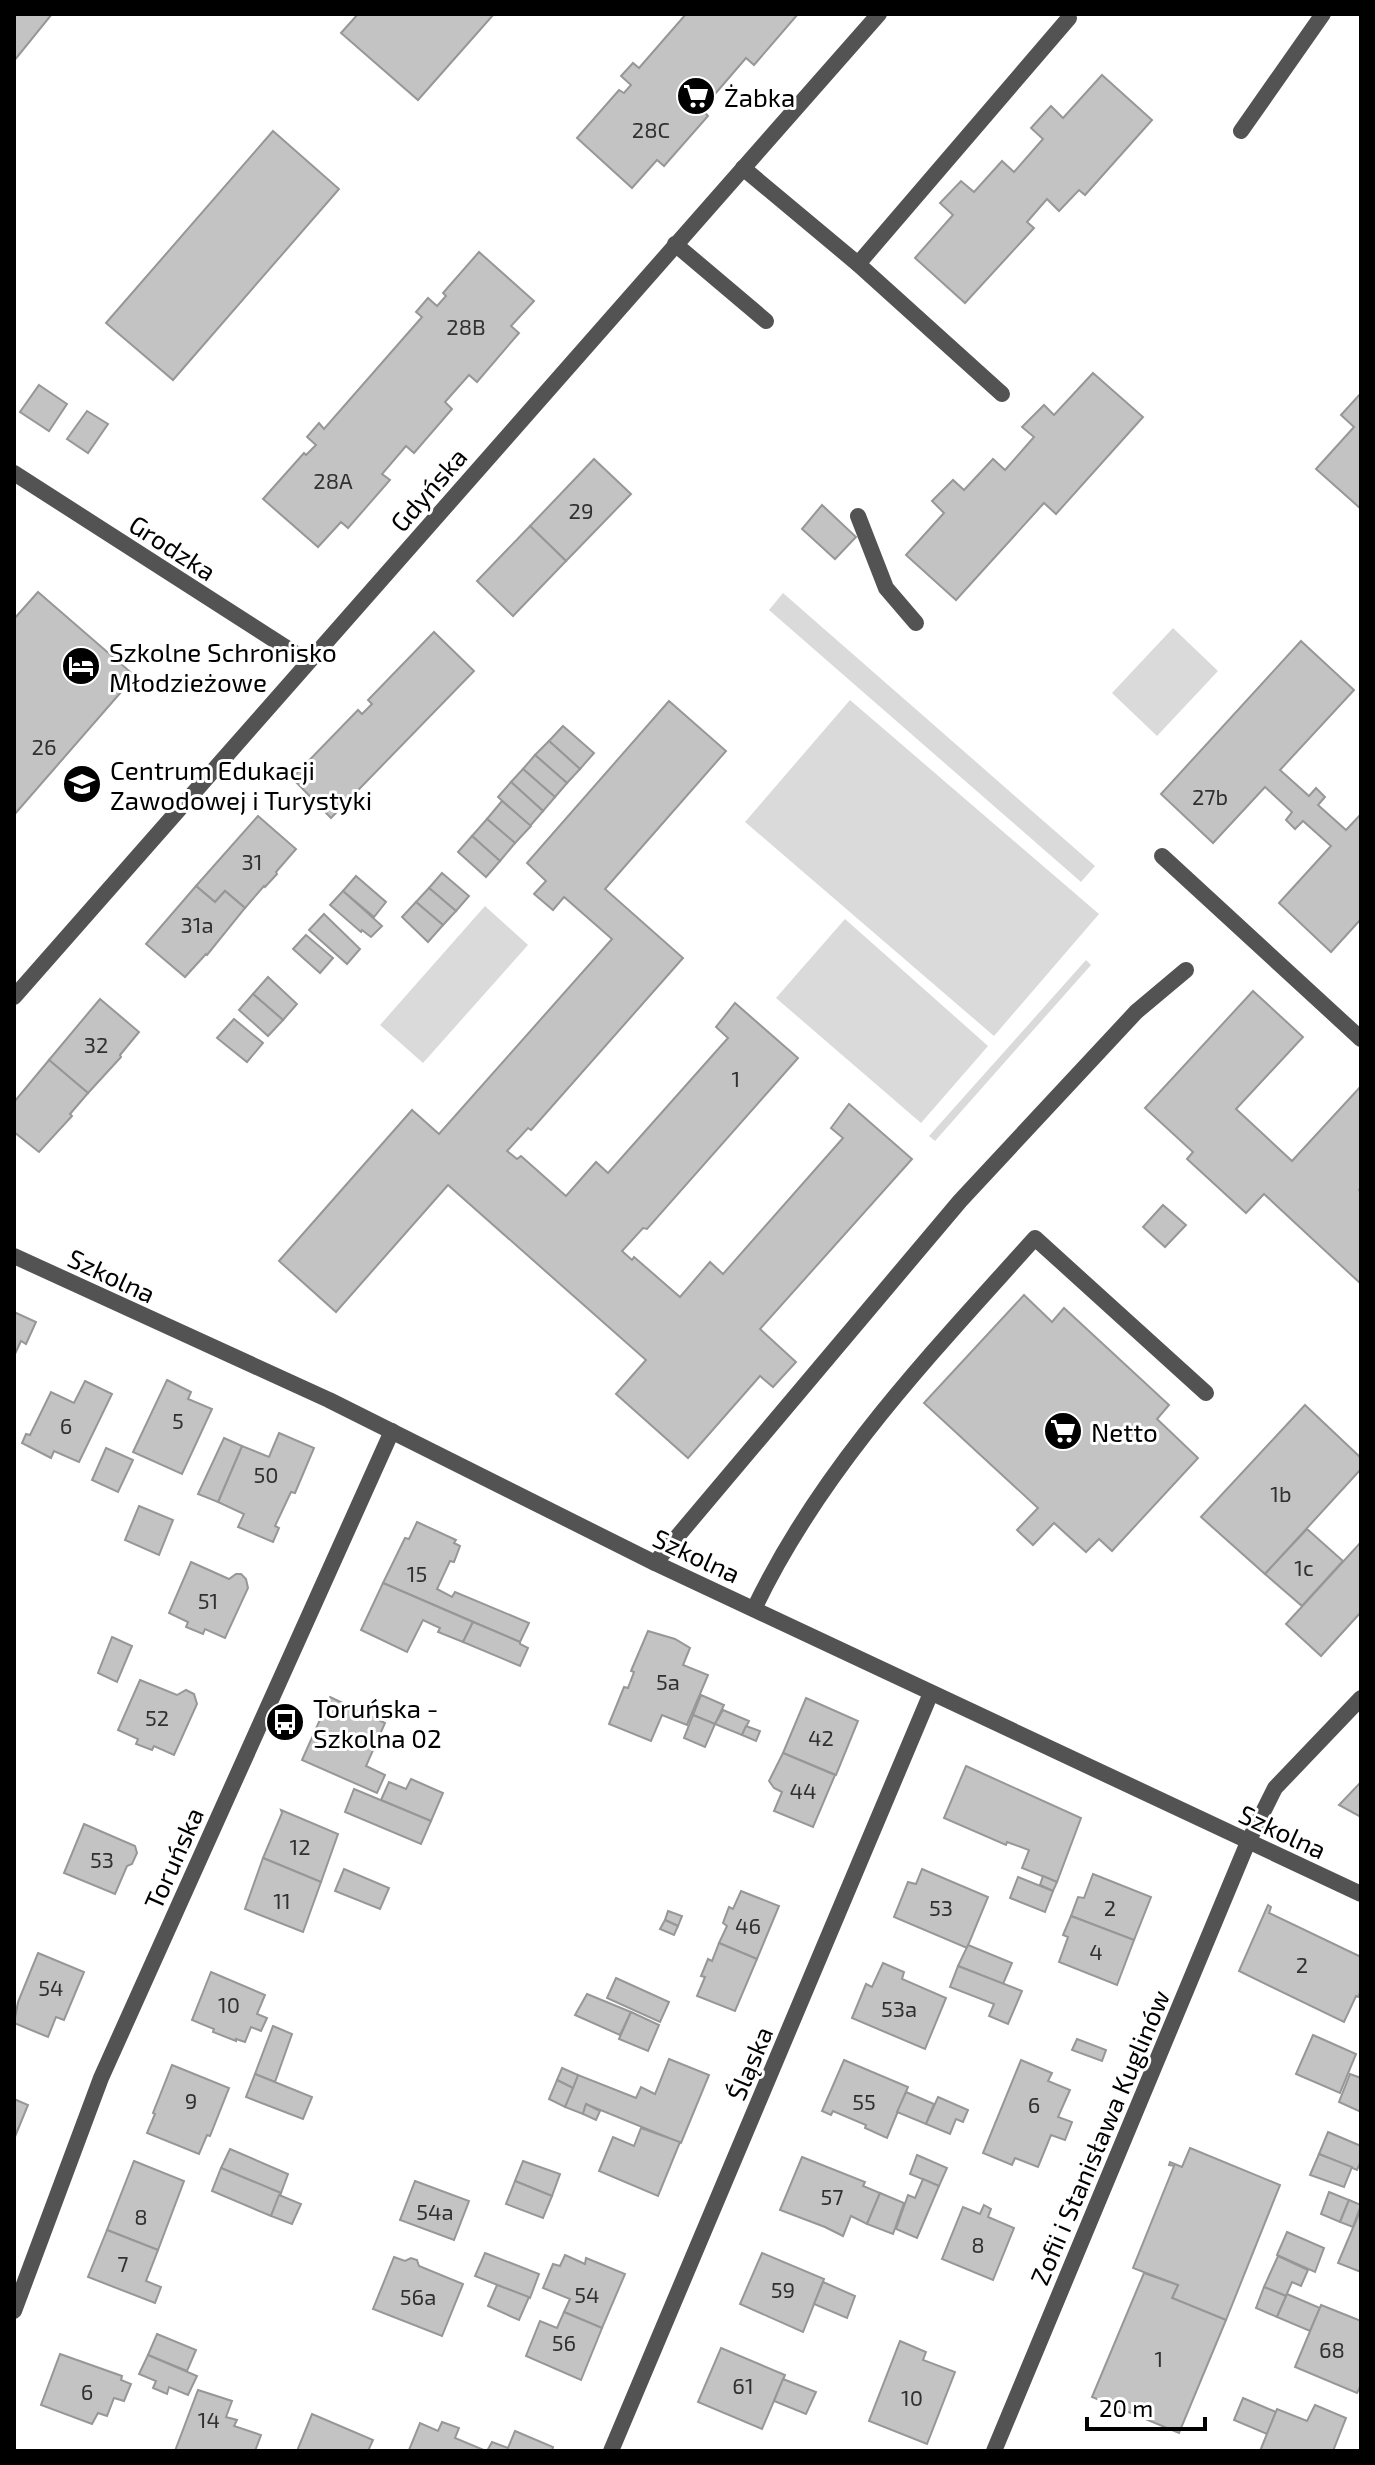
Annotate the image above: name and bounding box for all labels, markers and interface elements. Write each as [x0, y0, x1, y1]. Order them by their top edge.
supermarket icon: Żabka [675, 75, 717, 117]
place label: Żabka [724, 81, 795, 112]
house number: 28C [632, 116, 670, 142]
house number: 28B [446, 313, 486, 339]
street label: Gdyńska [383, 441, 473, 537]
house number: 28A [313, 467, 353, 493]
house number: 29 [569, 497, 593, 523]
street label: Grodzka [124, 508, 222, 586]
place label: Szkolne Schronisko Młodzieżowe [109, 636, 337, 697]
hotel icon: Szkolne Schronisko Młodzieżowe [60, 645, 102, 687]
house number: 26 [32, 733, 56, 759]
place label: Centrum Edukacji Zawodowej i Turystyki [110, 754, 372, 815]
school or university icon: Centrum Edukacji Zawodowej i Turystyki [61, 763, 103, 805]
house number: 27b [1192, 783, 1228, 809]
house number: 31 [242, 848, 263, 874]
house number: 31a [180, 911, 214, 937]
house number: 32 [84, 1031, 108, 1057]
house number: 1 [732, 1065, 740, 1091]
street label: Szkolna [64, 1241, 160, 1309]
house number: 5 [172, 1407, 184, 1433]
supermarket icon: Netto [1042, 1410, 1084, 1452]
house number: 6 [60, 1412, 72, 1438]
place label: Netto [1091, 1416, 1158, 1447]
house number: 50 [253, 1461, 279, 1487]
house number: 1b [1270, 1480, 1292, 1506]
street label: Szkolna [649, 1521, 745, 1589]
house number: 1c [1294, 1554, 1314, 1580]
house number: 15 [407, 1560, 427, 1586]
house number: 51 [198, 1587, 218, 1613]
house number: 5a [656, 1668, 680, 1694]
place label: Toruńska - Szkolna 02 [313, 1692, 442, 1753]
bus stop icon: Toruńska - Szkolna 02 [264, 1701, 306, 1743]
house number: 52 [145, 1704, 169, 1730]
house number: 42 [808, 1724, 834, 1750]
house number: 44 [789, 1777, 817, 1803]
street label: Szkolna [1235, 1797, 1331, 1865]
street label: Toruńska [137, 1802, 209, 1914]
house number: 12 [289, 1833, 311, 1859]
house number: 53 [90, 1846, 114, 1872]
house number: 11 [273, 1887, 291, 1913]
house number: 53 [929, 1894, 953, 1920]
house number: 2 [1104, 1894, 1116, 1920]
house number: 46 [735, 1912, 761, 1938]
house number: 4 [1089, 1938, 1103, 1964]
house number: 2 [1296, 1951, 1308, 1977]
house number: 54 [38, 1974, 64, 2000]
street label: Zofii i Stanisława Kuglinów [1023, 1985, 1175, 2289]
house number: 10 [218, 1991, 240, 2017]
house number: 53a [881, 1995, 917, 2021]
street label: Śląska [720, 2021, 778, 2105]
house number: 9 [185, 2087, 197, 2113]
house number: 55 [852, 2088, 876, 2114]
house number: 6 [1028, 2091, 1040, 2117]
house number: 57 [820, 2183, 844, 2209]
house number: 54a [416, 2198, 454, 2224]
house number: 8 [134, 2203, 148, 2229]
house number: 8 [971, 2231, 985, 2257]
house number: 7 [117, 2250, 129, 2276]
house number: 59 [771, 2276, 795, 2302]
house number: 54 [574, 2281, 600, 2307]
house number: 56a [400, 2283, 436, 2309]
house number: 56 [552, 2329, 576, 2355]
house number: 68 [1319, 2336, 1345, 2362]
house number: 1 [1155, 2345, 1163, 2371]
house number: 61 [732, 2372, 754, 2398]
house number: 6 [81, 2378, 93, 2404]
scale bar [1087, 2381, 1205, 2431]
house number: 10 [901, 2384, 923, 2410]
text: 20 m [1099, 2393, 1153, 2422]
house number: 14 [198, 2406, 220, 2432]

